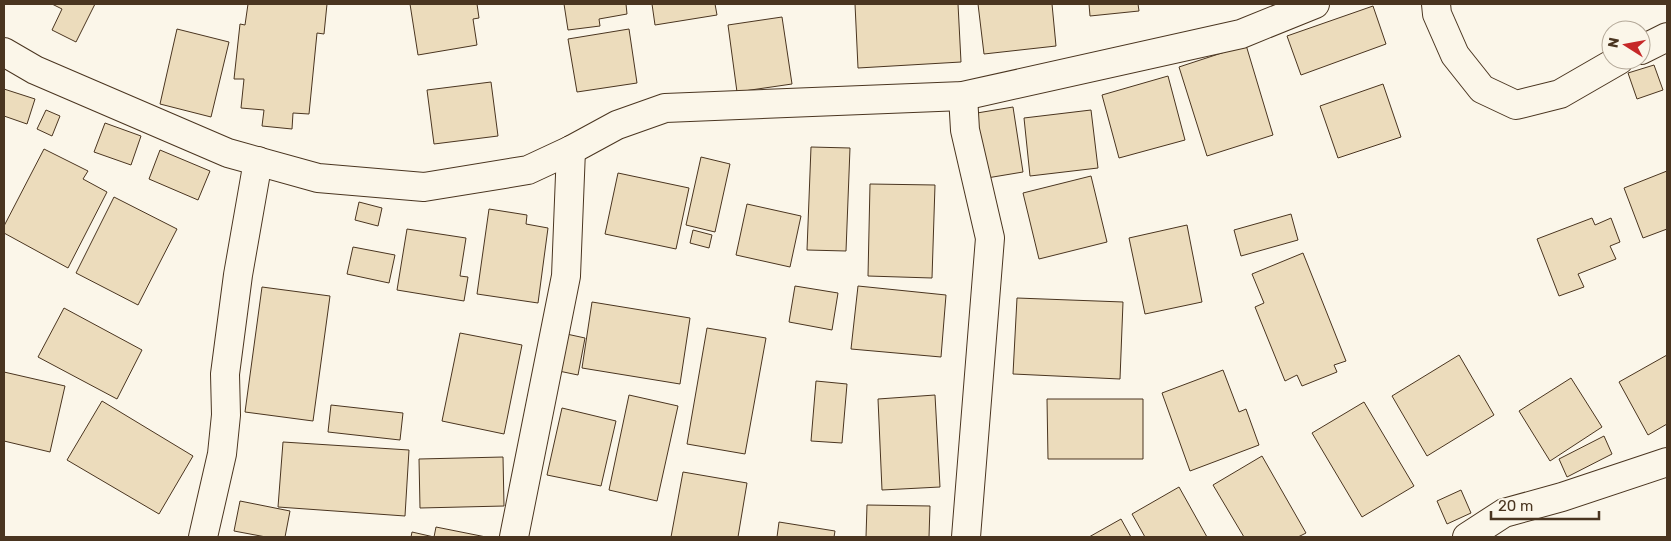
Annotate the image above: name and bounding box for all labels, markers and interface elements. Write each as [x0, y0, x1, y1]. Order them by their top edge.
north arrow [1601, 20, 1651, 70]
text: N [1604, 36, 1623, 49]
scale bar [1491, 488, 1598, 520]
text: 20 m [1498, 497, 1533, 515]

